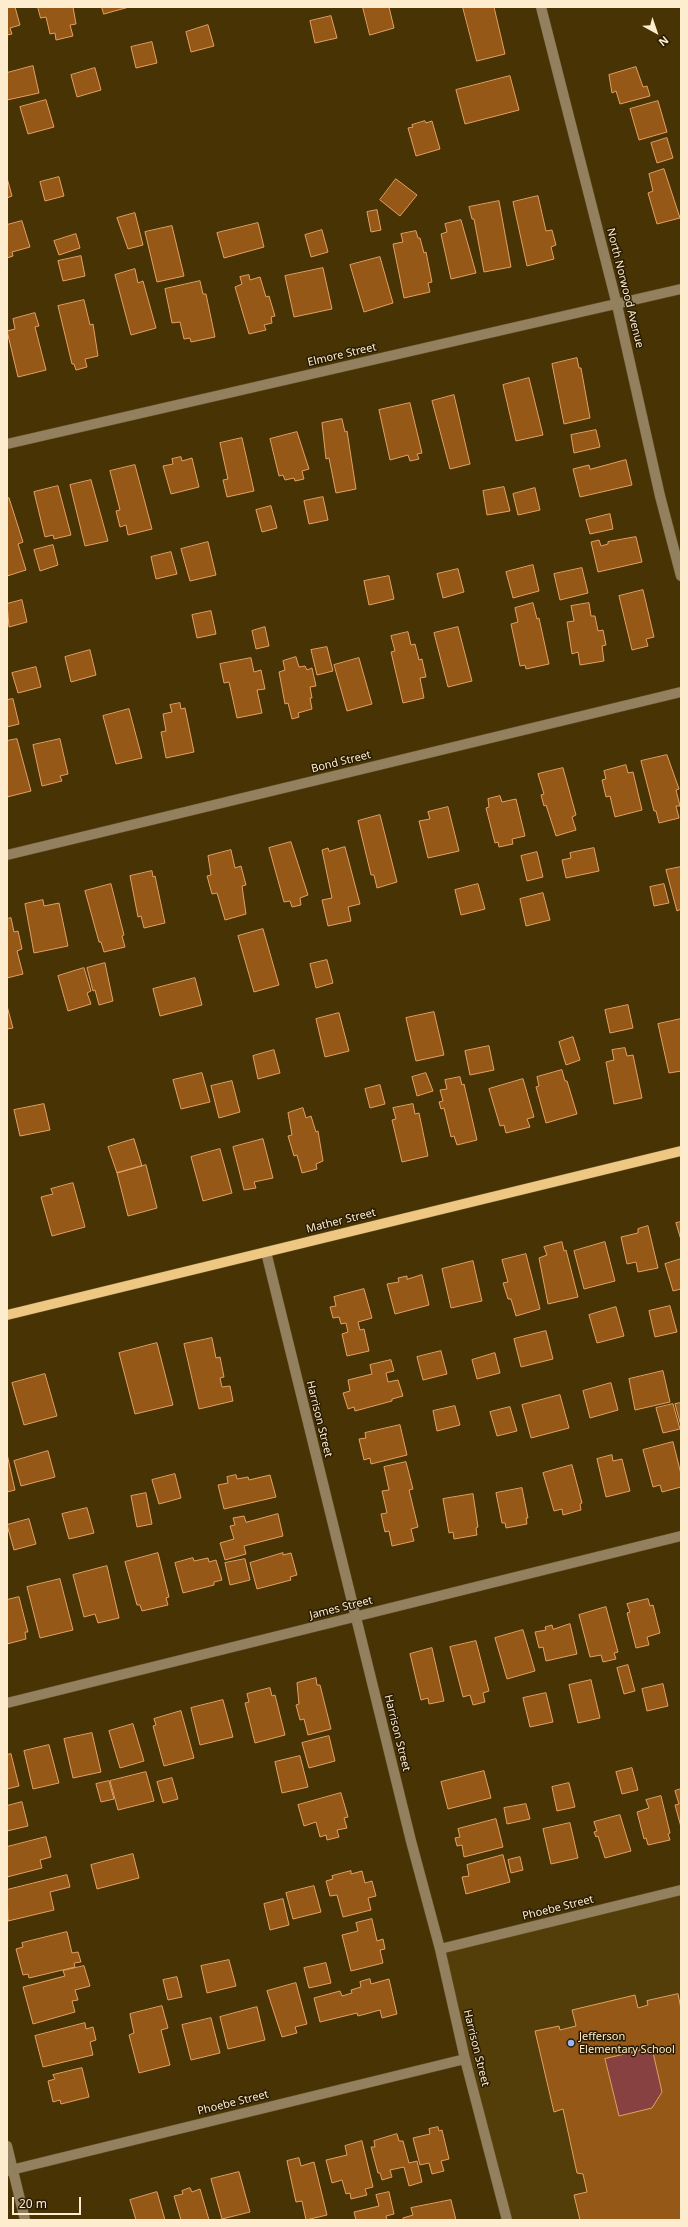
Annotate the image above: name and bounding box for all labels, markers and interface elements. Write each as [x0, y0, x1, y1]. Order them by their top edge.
north arrow [636, 12, 676, 52]
text: N [656, 33, 672, 50]
street label: North Norwood Avenue [604, 227, 646, 349]
street label: Elmore Street [306, 341, 378, 369]
street label: Bond Street [310, 748, 372, 776]
street label: Mather Street [305, 1206, 377, 1236]
street label: Harrison Street [303, 1379, 335, 1459]
street label: James Street [308, 1594, 374, 1622]
street label: Harrison Street [381, 1693, 413, 1773]
street label: Phoebe Street [521, 1893, 595, 1923]
street label: Harrison Street [460, 2008, 492, 2088]
place label: Jefferson Elementary School [579, 2030, 675, 2056]
marker: Jefferson Elementary School [566, 2038, 576, 2048]
street label: Phoebe Street [196, 2088, 270, 2118]
scale bar [14, 2189, 83, 2215]
text: 20 m [19, 2195, 47, 2212]

